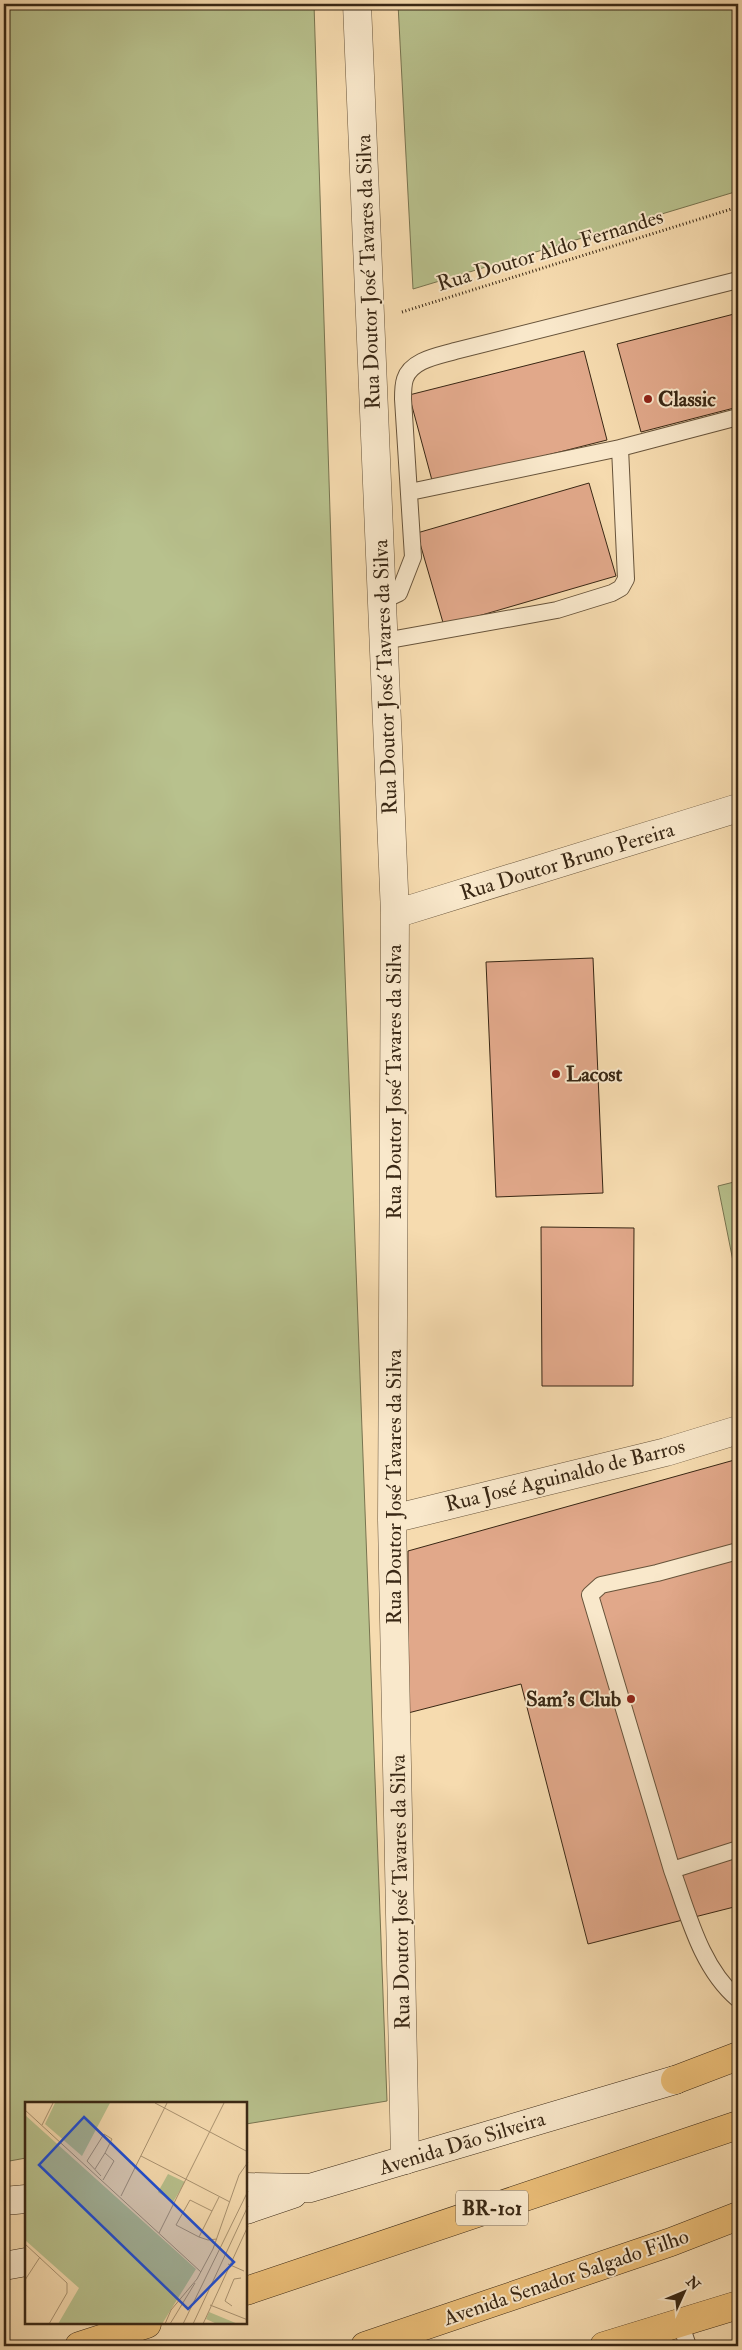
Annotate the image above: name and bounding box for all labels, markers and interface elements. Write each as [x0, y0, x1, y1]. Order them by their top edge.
street label: Rua Doutor José Tavares da Silva [350, 134, 387, 410]
street label: Rua Doutor Aldo Fernandes [434, 203, 667, 298]
place label: Classic [658, 386, 716, 413]
marker: Classic [642, 393, 654, 405]
street label: Rua Doutor José Tavares da Silva [367, 539, 404, 815]
street label: Rua Doutor Bruno Pereira [457, 816, 678, 907]
street label: Rua Doutor José Tavares da Silva [381, 944, 408, 1220]
place label: Lacost [566, 1061, 623, 1088]
marker: Lacost [550, 1068, 562, 1080]
street label: Rua Doutor José Tavares da Silva [381, 1349, 408, 1625]
street label: Rua José Aguinaldo de Barros [442, 1433, 688, 1518]
place label: Sam's Club [526, 1686, 622, 1713]
marker: Sam's Club [625, 1693, 637, 1705]
street label: Rua Doutor José Tavares da Silva [385, 1754, 416, 2030]
inset map [25, 2102, 248, 2325]
street label: Avenida Dão Silveira [375, 2105, 549, 2182]
road number: BR-101 [456, 2190, 528, 2226]
street label: Avenida Senador Salgado Filho [439, 2223, 692, 2332]
north arrow [660, 2268, 710, 2318]
text: N [682, 2272, 704, 2294]

